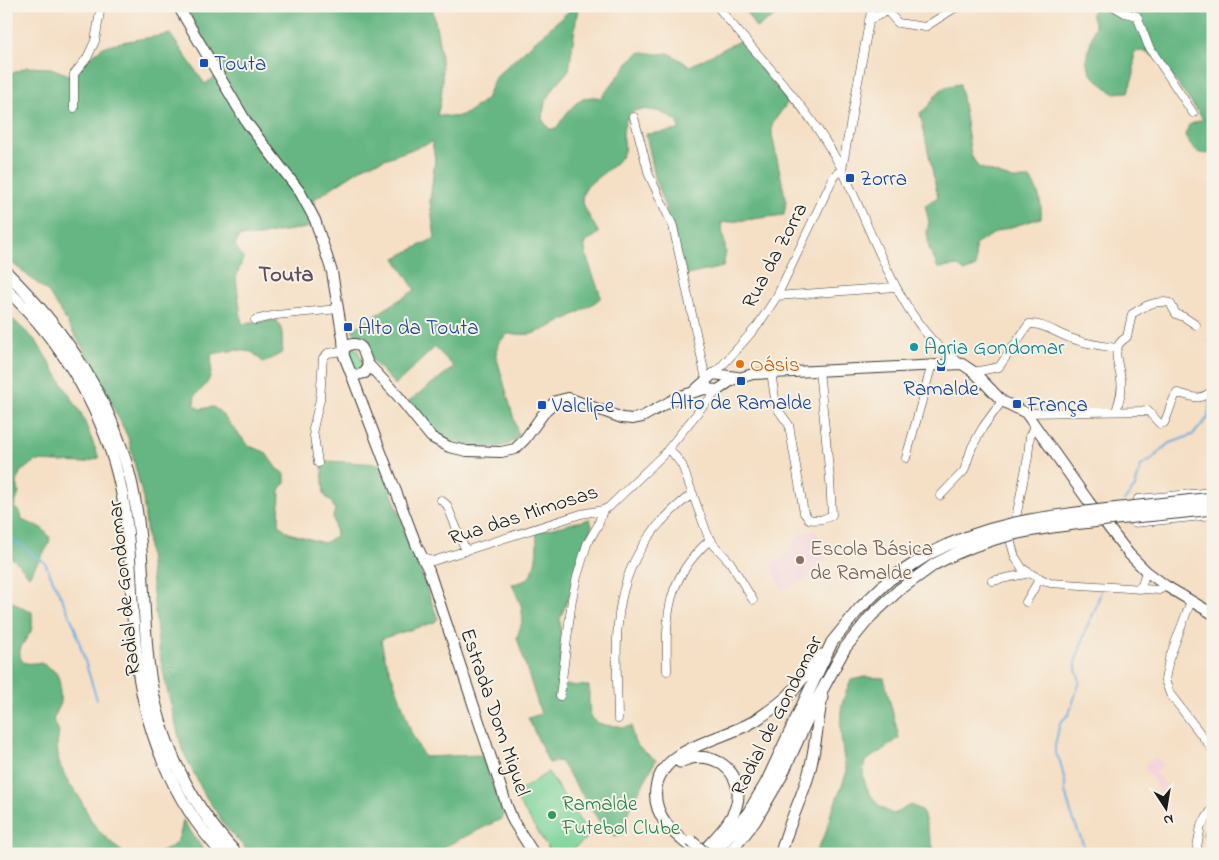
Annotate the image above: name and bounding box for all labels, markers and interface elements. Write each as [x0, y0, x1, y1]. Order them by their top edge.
place label: Touta [214, 50, 266, 80]
marker: Touta [198, 57, 210, 69]
place label: Zorra [860, 165, 907, 195]
marker: Zorra [844, 172, 856, 184]
street label: Rua da Zorra [735, 198, 816, 314]
district label: Touta [259, 260, 314, 292]
place label: Alto da Touta [358, 314, 479, 344]
marker: Alto da Touta [342, 321, 354, 333]
place label: Agria Gondomar [924, 334, 1065, 366]
marker: Agria Gondomar [908, 341, 920, 353]
place label: Oásis [750, 351, 800, 381]
marker: Oásis [734, 358, 746, 370]
marker: Ramalde [935, 361, 947, 373]
marker: Alto de Ramalde [735, 375, 747, 387]
place label: Ramalde [903, 375, 979, 405]
place label: Alto de Ramalde [670, 389, 812, 419]
place label: França [1026, 391, 1088, 421]
place label: Valclipe [551, 392, 615, 422]
marker: França [1011, 398, 1023, 410]
marker: Valclipe [536, 399, 548, 411]
street label: Rua das Mimosas [445, 478, 602, 554]
street label: Radial de Gondomar [101, 498, 149, 677]
place label: Escola Básica de Ramalde [810, 535, 933, 589]
marker: Escola Básica de Ramalde [794, 554, 806, 566]
street label: Estrada Dom Miguel [449, 625, 537, 801]
street label: Radial de Gondomar [724, 630, 831, 801]
north arrow [1142, 782, 1192, 832]
place label: Ramalde Futebol Clube [561, 790, 681, 844]
text: N [1162, 808, 1175, 831]
marker: Ramalde Futebol Clube [546, 809, 558, 821]

